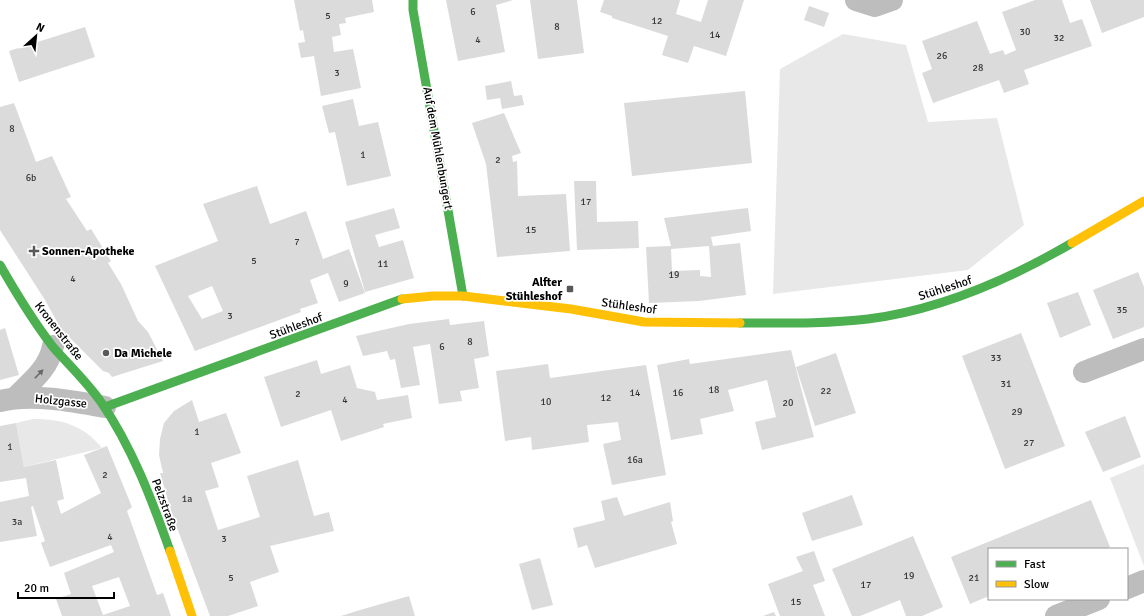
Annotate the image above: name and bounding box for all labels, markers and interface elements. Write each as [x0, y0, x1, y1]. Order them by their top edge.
house number: 6 [470, 6, 476, 18]
house number: 5 [325, 10, 331, 22]
house number: 12 [652, 15, 662, 27]
north arrow [16, 16, 56, 56]
text: N [34, 20, 47, 35]
house number: 8 [554, 21, 560, 33]
house number: 30 [1020, 26, 1030, 38]
house number: 14 [710, 29, 721, 41]
house number: 32 [1054, 32, 1064, 44]
house number: 4 [475, 34, 481, 46]
house number: 26 [937, 50, 947, 62]
house number: 28 [973, 62, 983, 74]
house number: 3 [334, 67, 340, 79]
street label: Auf dem Mühlenbungert [419, 86, 456, 211]
house number: 8 [9, 123, 15, 135]
house number: 1 [360, 149, 366, 161]
house number: 2 [495, 154, 501, 166]
house number: 6b [26, 172, 36, 184]
house number: 17 [581, 196, 591, 208]
house number: 15 [526, 224, 536, 236]
house number: 7 [294, 236, 300, 248]
place label: Sonnen-Apotheke [42, 244, 135, 259]
marker: Sonnen-Apotheke [29, 246, 39, 256]
house number: 5 [251, 255, 257, 267]
house number: 11 [378, 258, 388, 270]
house number: 19 [669, 269, 679, 281]
street label: Stühleshof [917, 272, 975, 304]
house number: 4 [70, 273, 76, 285]
place label: Alfter Stühleshof [506, 275, 563, 304]
house number: 9 [343, 278, 349, 290]
marker: Alfter Stühleshof [565, 284, 575, 294]
street label: Stühleshof [600, 295, 658, 318]
street label: Kronenstraße [31, 299, 86, 364]
house number: 35 [1117, 304, 1127, 316]
house number: 3 [227, 310, 233, 322]
street label: Stühleshof [268, 310, 326, 343]
house number: 8 [467, 336, 473, 348]
house number: 6 [439, 341, 445, 353]
place label: Da Michele [114, 346, 172, 361]
marker: Da Michele [101, 348, 111, 358]
house number: 33 [991, 352, 1001, 364]
one-way arrow [34, 369, 44, 379]
house number: 31 [1001, 378, 1011, 390]
house number: 18 [709, 384, 719, 396]
house number: 22 [821, 385, 831, 397]
house number: 14 [630, 387, 641, 399]
house number: 16 [673, 387, 683, 399]
house number: 2 [295, 388, 301, 400]
street label: Holzgasse [34, 391, 88, 412]
house number: 12 [601, 392, 611, 404]
house number: 4 [342, 394, 348, 406]
house number: 10 [541, 396, 551, 408]
house number: 20 [783, 397, 793, 409]
house number: 29 [1012, 406, 1022, 418]
house number: 1 [194, 426, 200, 438]
house number: 27 [1024, 437, 1034, 449]
house number: 1 [7, 441, 13, 453]
house number: 16a [627, 454, 643, 466]
house number: 2 [102, 469, 108, 481]
street label: Pelzstraße [148, 477, 181, 534]
house number: 1a [182, 493, 192, 505]
house number: 3a [12, 516, 22, 528]
house number: 4 [107, 531, 113, 543]
house number: 3 [221, 533, 227, 545]
legend [988, 548, 1128, 600]
text: Fast [1024, 557, 1045, 572]
house number: 19 [904, 570, 914, 582]
house number: 5 [228, 572, 234, 584]
house number: 21 [969, 572, 979, 584]
scale bar [18, 574, 114, 600]
text: Slow [1024, 577, 1049, 592]
house number: 17 [861, 579, 871, 591]
text: 20 m [24, 581, 49, 596]
house number: 15 [791, 596, 801, 608]

